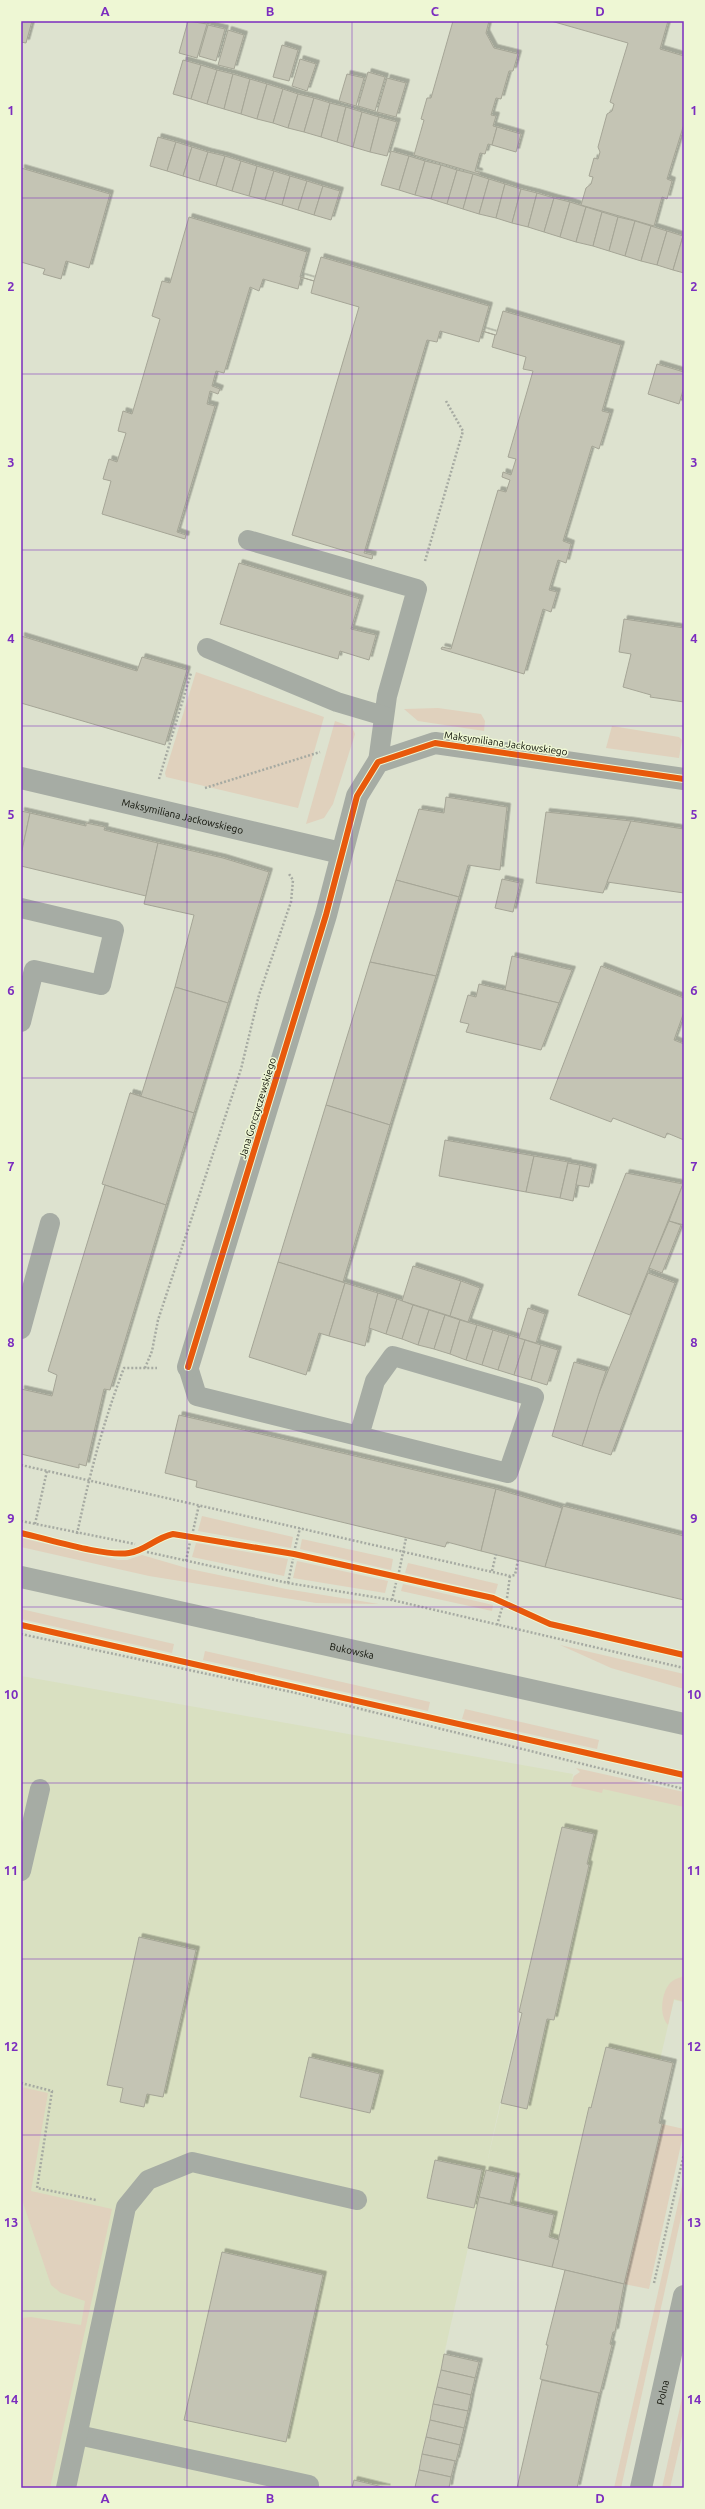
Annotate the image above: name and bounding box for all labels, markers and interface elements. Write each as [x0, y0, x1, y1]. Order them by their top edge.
text: A [100, 4, 110, 18]
text: B [266, 4, 275, 18]
text: C [431, 4, 440, 18]
text: D [595, 4, 605, 18]
text: 1 [7, 103, 15, 117]
text: 1 [690, 103, 698, 117]
text: 2 [7, 279, 15, 293]
text: 2 [690, 279, 698, 293]
text: 3 [7, 455, 15, 469]
text: 3 [690, 455, 698, 469]
text: 4 [7, 631, 15, 645]
text: 4 [690, 631, 698, 645]
street label: Maksymiliana Jackowskiego [444, 729, 569, 758]
street label: Maksymiliana Jackowskiego [121, 797, 245, 836]
text: 5 [7, 807, 15, 821]
text: 5 [690, 807, 698, 821]
text: 6 [7, 983, 15, 997]
text: 6 [690, 983, 698, 997]
street label: Jana Gorczyczewskiego [237, 1056, 278, 1160]
text: 7 [7, 1159, 15, 1173]
text: 7 [690, 1159, 698, 1173]
text: 8 [7, 1335, 15, 1349]
text: 8 [690, 1335, 698, 1349]
text: 9 [7, 1511, 15, 1525]
text: 9 [690, 1511, 698, 1525]
street label: Bukowska [329, 1641, 375, 1661]
text: 10 [4, 1687, 18, 1701]
text: 10 [687, 1687, 701, 1701]
text: 11 [4, 1863, 18, 1877]
text: 11 [687, 1863, 701, 1877]
text: 12 [4, 2039, 18, 2053]
text: 12 [687, 2039, 701, 2053]
text: 13 [4, 2215, 18, 2229]
text: 13 [687, 2215, 701, 2229]
street label: Polna [655, 2379, 671, 2406]
text: 14 [4, 2392, 18, 2406]
text: 14 [687, 2392, 701, 2406]
text: A [100, 2491, 110, 2505]
text: B [266, 2491, 275, 2505]
text: C [431, 2491, 440, 2505]
text: D [595, 2491, 605, 2505]

